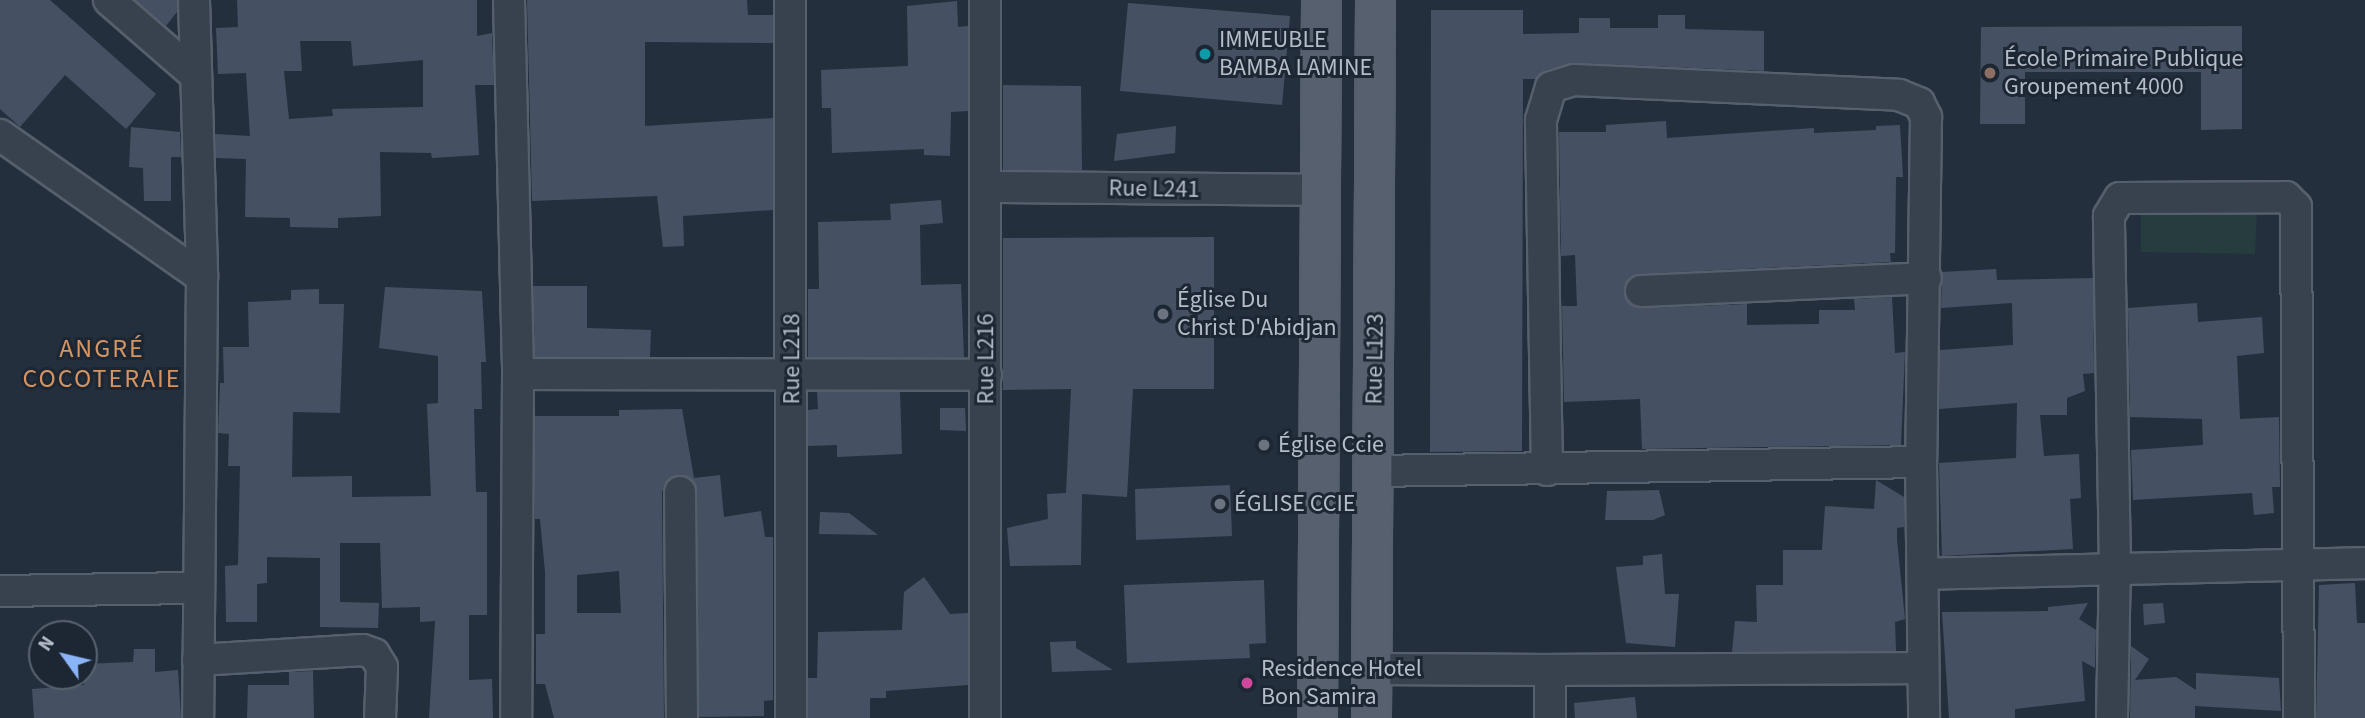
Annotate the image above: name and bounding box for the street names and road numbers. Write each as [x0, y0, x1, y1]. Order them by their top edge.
street label: Rue L241 [1108, 174, 1200, 204]
street label: Rue L123 [1360, 313, 1390, 405]
street label: Rue L218 [778, 314, 806, 404]
street label: Rue L216 [972, 314, 1000, 404]

